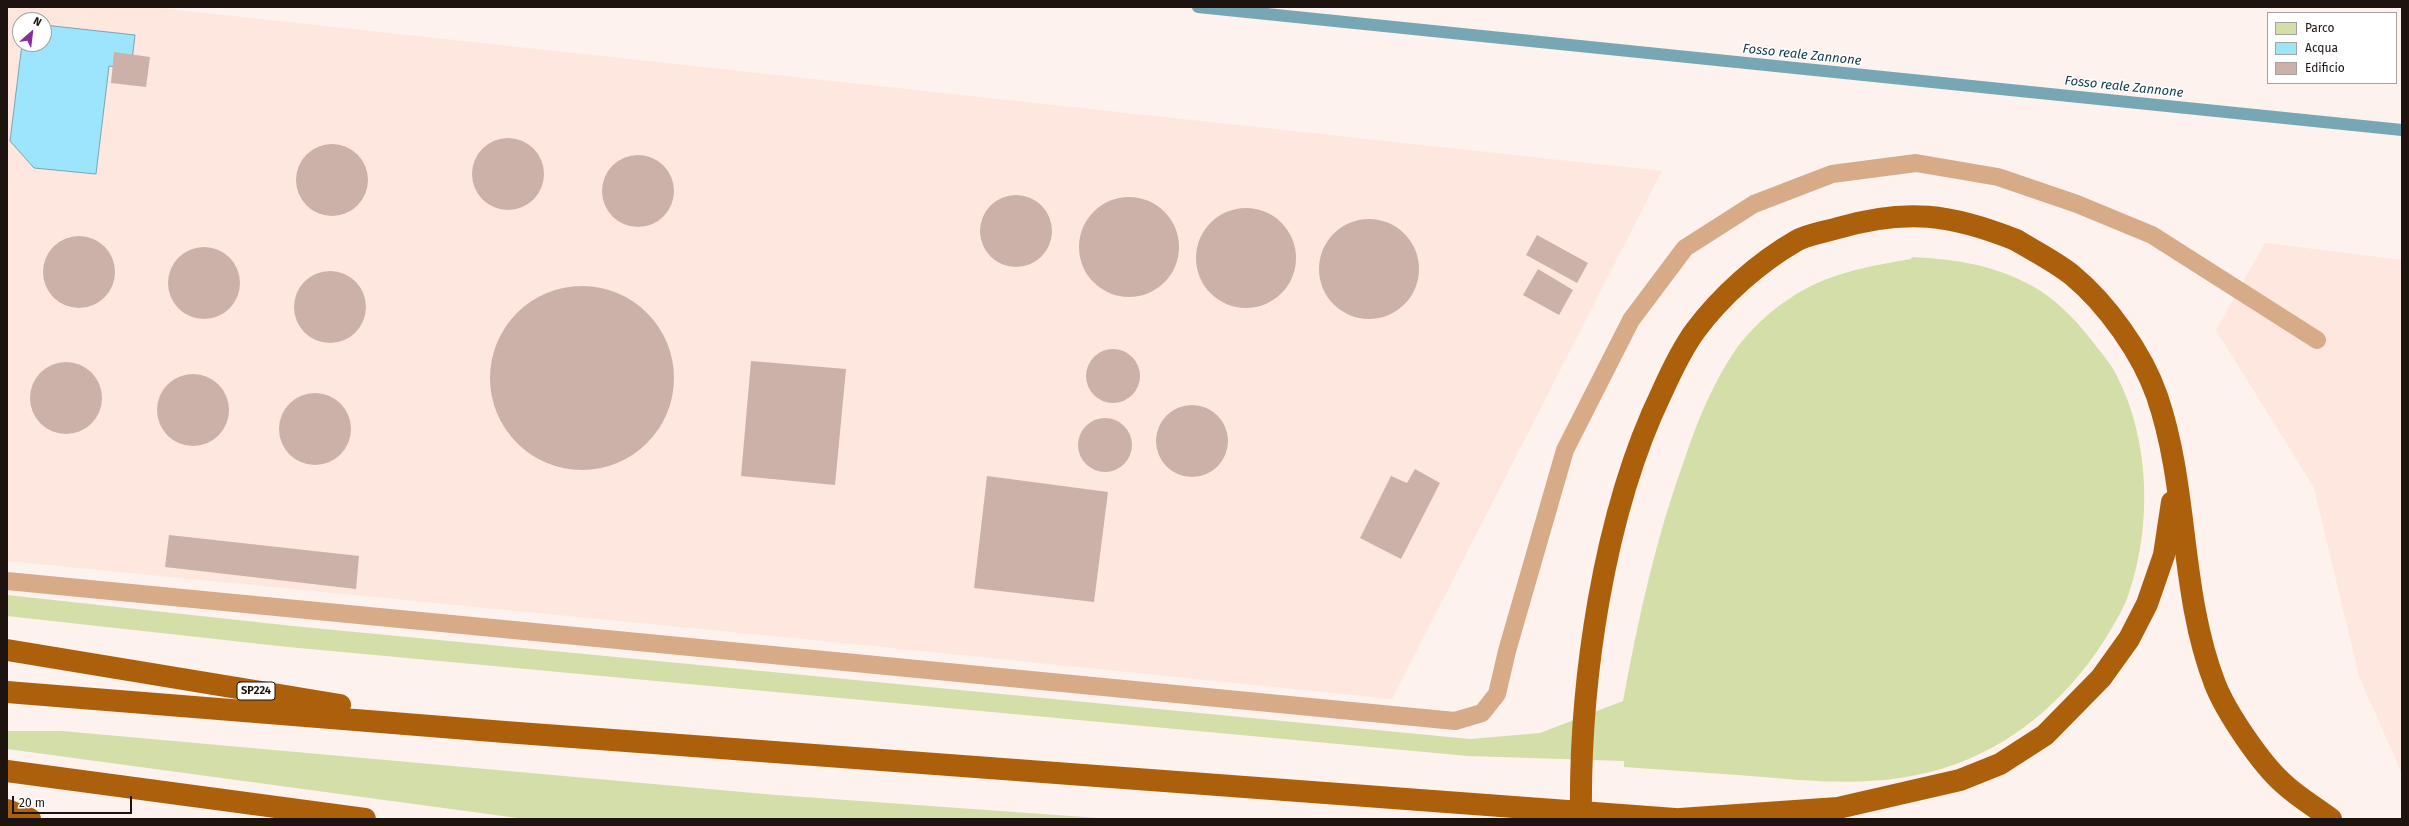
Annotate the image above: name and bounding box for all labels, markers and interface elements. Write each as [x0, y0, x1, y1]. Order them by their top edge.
north arrow [12, 12, 52, 52]
legend [2267, 12, 2397, 84]
text: N [31, 14, 44, 29]
text: Parco [2305, 21, 2335, 35]
water label: Fosso reale Zannone [1742, 41, 1862, 69]
text: Acqua [2305, 41, 2338, 55]
text: Edificio [2305, 61, 2345, 75]
water label: Fosso reale Zannone [2064, 73, 2184, 101]
road number: SP224 [237, 682, 275, 700]
scale bar [14, 788, 134, 814]
text: 20 m [19, 796, 45, 810]

